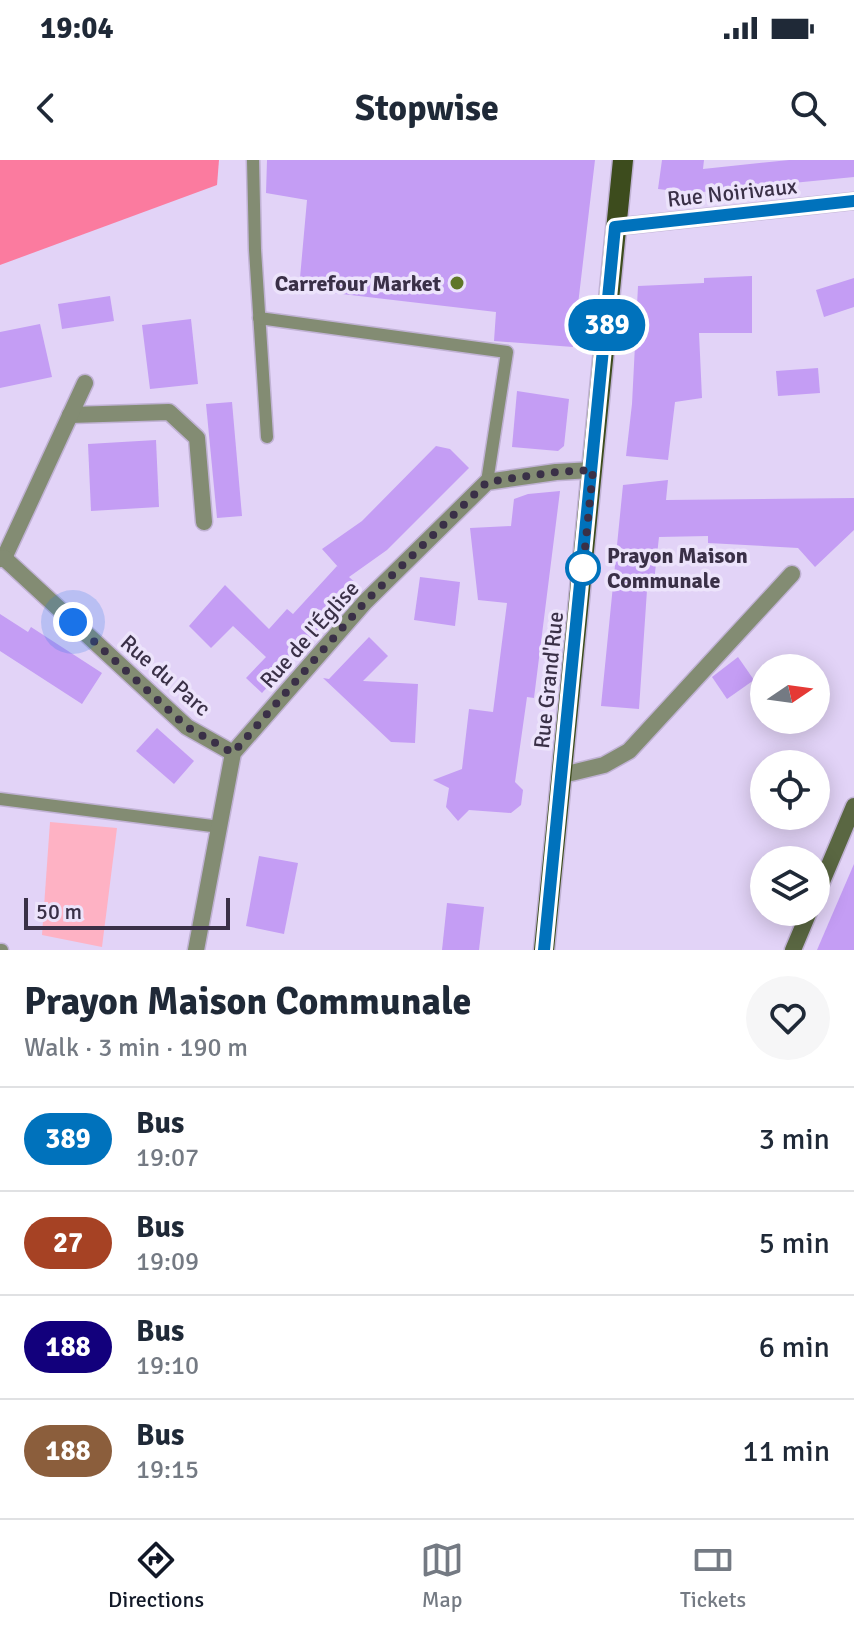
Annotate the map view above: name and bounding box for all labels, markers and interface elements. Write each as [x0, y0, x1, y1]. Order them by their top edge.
text: 19:04 [40, 10, 114, 47]
icon: back [24, 86, 68, 130]
text: Stopwise [355, 86, 499, 131]
icon: search [786, 86, 830, 130]
street label: Rue Noirivaux [666, 172, 798, 213]
place label: Carrefour Market [275, 270, 441, 297]
marker: Carrefour Market [448, 274, 466, 292]
line badge: 389 [561, 299, 653, 351]
text: 389 [584, 308, 630, 342]
place label: Prayon Maison Communale [607, 542, 748, 594]
marker: Prayon Maison Communale [566, 551, 600, 585]
street label: Rue de l'Église [254, 575, 365, 694]
your location [53, 602, 93, 642]
street label: Rue Grand'Rue [528, 610, 569, 750]
street label: Rue du Parc [115, 629, 216, 722]
north arrow [750, 654, 830, 734]
map controls [750, 654, 830, 926]
button: locate [750, 750, 830, 830]
button: layers [750, 846, 830, 926]
scale bar [24, 894, 230, 930]
text: 50 m [36, 898, 82, 925]
button: heart [746, 976, 830, 1060]
text: Prayon Maison Communale [24, 978, 471, 1025]
text: Walk · 3 min · 190 m [24, 1032, 248, 1064]
text: Bus [136, 1105, 184, 1142]
text: 3 min [759, 1121, 830, 1158]
text: 389 [45, 1122, 91, 1156]
text: 19:07 [136, 1142, 199, 1174]
text: Bus [136, 1209, 184, 1246]
text: 5 min [759, 1225, 830, 1262]
text: 27 [53, 1226, 83, 1260]
text: 19:09 [136, 1246, 199, 1278]
text: Bus [136, 1313, 184, 1350]
text: 6 min [759, 1329, 830, 1366]
text: 188 [45, 1330, 91, 1364]
text: 19:10 [136, 1350, 199, 1382]
text: Bus [136, 1417, 184, 1454]
text: 11 min [743, 1433, 830, 1470]
text: 188 [45, 1434, 91, 1468]
text: 19:15 [136, 1454, 199, 1486]
tab: Directions [108, 1538, 204, 1613]
tab: Map [420, 1538, 464, 1613]
tab: Tickets [680, 1538, 746, 1613]

